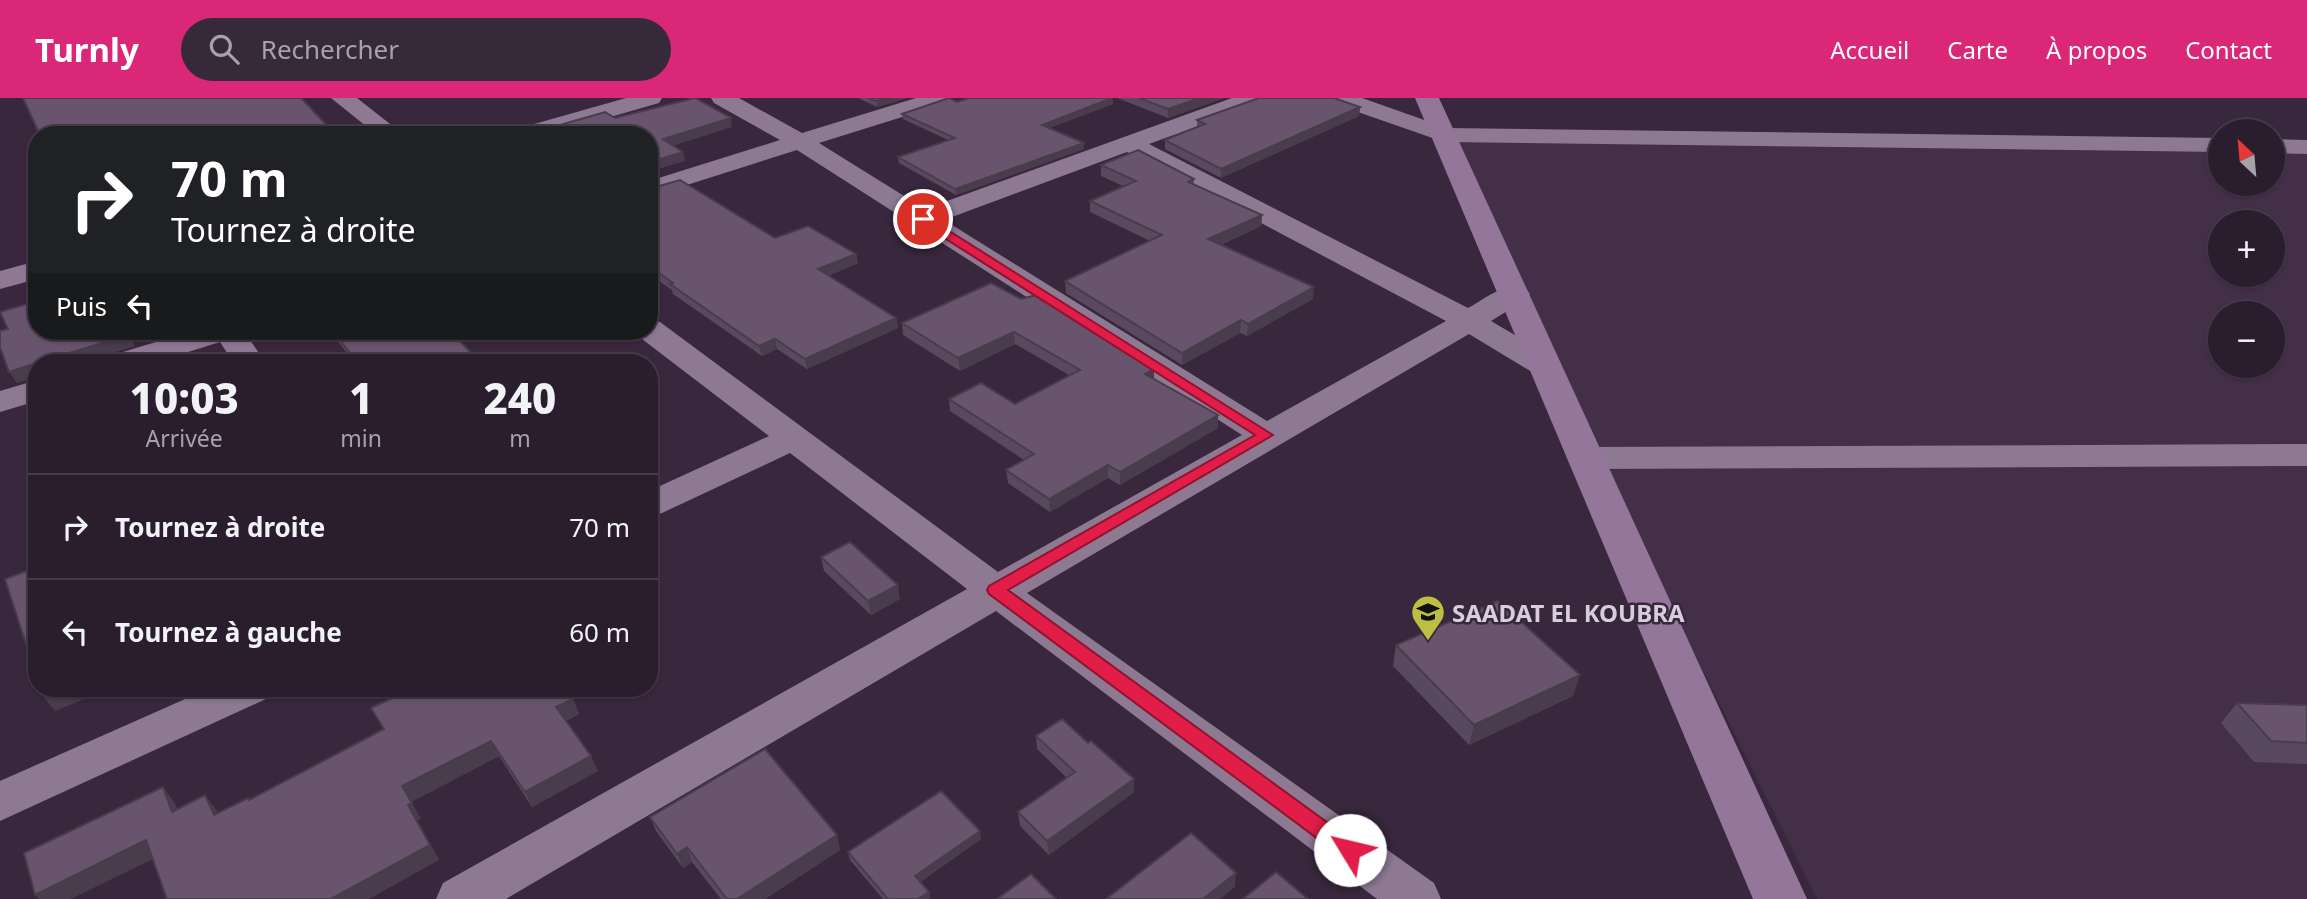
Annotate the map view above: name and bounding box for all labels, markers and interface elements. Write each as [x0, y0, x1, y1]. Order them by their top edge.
search box [181, 18, 671, 81]
text: Turnly [35, 27, 139, 72]
icon: search [205, 30, 243, 68]
text: Rechercher [261, 31, 399, 67]
text: Accueil [1830, 33, 1909, 66]
text: Carte [1947, 33, 2008, 66]
text: À propos [2046, 33, 2147, 66]
text: Contact [2185, 33, 2272, 66]
north arrow [2208, 119, 2286, 196]
map controls [2208, 119, 2285, 378]
text: 70 m [171, 145, 288, 211]
icon: right [56, 154, 147, 245]
pin [893, 189, 953, 249]
icon: arrive [904, 200, 942, 238]
text: Tournez à droite [171, 208, 416, 251]
button: + [2208, 210, 2285, 287]
icon: left [121, 287, 159, 325]
text: Puis [56, 288, 107, 324]
button: − [2208, 301, 2285, 378]
text: 10:03 [130, 369, 239, 426]
text: 1 [349, 369, 373, 426]
text: 240 [484, 369, 556, 426]
text: Arrivée [146, 422, 223, 454]
text: min [340, 422, 382, 454]
text: m [509, 422, 531, 454]
icon: right [56, 508, 94, 546]
text: Tournez à droite [115, 509, 325, 545]
text: 70 m [569, 509, 630, 545]
school or university icon: SAADAT EL KOUBRA [1409, 593, 1447, 642]
place label: SAADAT EL KOUBRA [1452, 596, 1685, 629]
icon: left [56, 613, 94, 651]
text: Tournez à gauche [115, 614, 342, 650]
text: 60 m [569, 614, 630, 650]
position arrow [1313, 813, 1387, 887]

